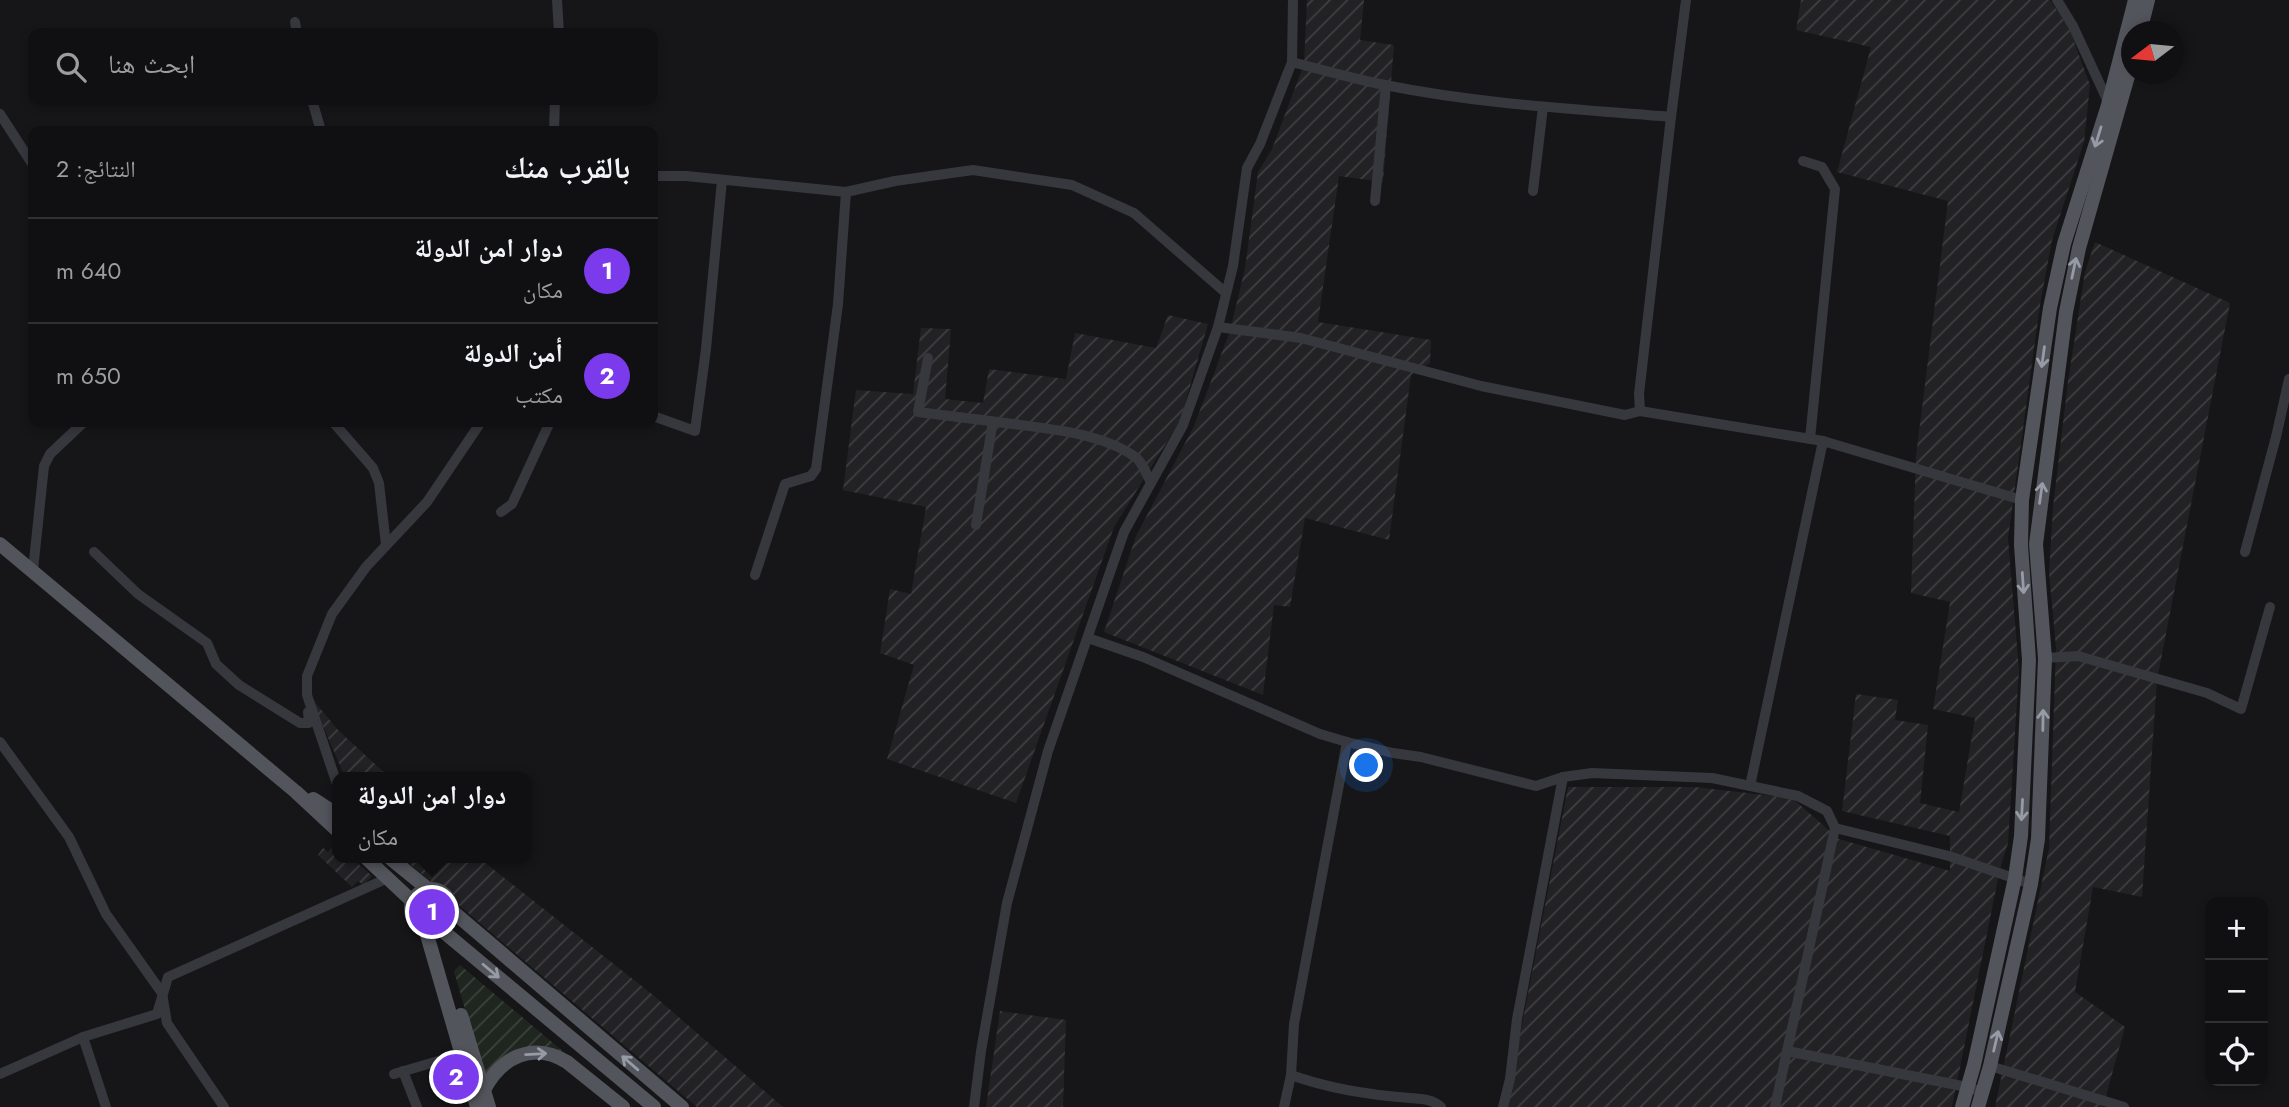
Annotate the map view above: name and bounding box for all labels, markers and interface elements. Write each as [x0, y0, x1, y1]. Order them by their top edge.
north arrow [2121, 21, 2184, 84]
search box [28, 28, 658, 105]
text: ابحث هنا [108, 45, 195, 83]
icon: search [52, 48, 90, 86]
one-way arrow [2090, 125, 2103, 147]
text: بالقرب منك [504, 146, 630, 189]
text: النتائج: 2 [56, 152, 136, 186]
text: دوار امن الدولة [414, 229, 563, 267]
text: 640 m [56, 254, 121, 288]
text: 1 [601, 254, 613, 288]
one-way arrow [2068, 257, 2082, 280]
text: مكان [523, 273, 563, 307]
text: أمن الدولة [464, 334, 563, 372]
one-way arrow [2036, 345, 2049, 368]
text: 650 m [56, 359, 121, 393]
text: 2 [599, 359, 615, 393]
text: مكتب [515, 378, 563, 412]
one-way arrow [2034, 483, 2047, 505]
one-way arrow [2017, 571, 2030, 594]
one-way arrow [2037, 709, 2050, 732]
your location [1349, 748, 1383, 782]
popup [332, 772, 532, 863]
text: دوار امن الدولة [358, 776, 506, 814]
one-way arrow [2016, 798, 2029, 821]
text: مكان [358, 820, 398, 854]
pin: 1 [409, 886, 455, 938]
map controls [2205, 897, 2268, 1086]
button: + [2205, 897, 2268, 960]
button: − [2205, 960, 2268, 1023]
one-way arrow [481, 963, 499, 979]
button: locate [2205, 1023, 2268, 1086]
one-way arrow [1990, 1030, 2003, 1053]
one-way arrow [524, 1047, 547, 1060]
pin: 2 [433, 1051, 479, 1103]
one-way arrow [621, 1055, 639, 1071]

